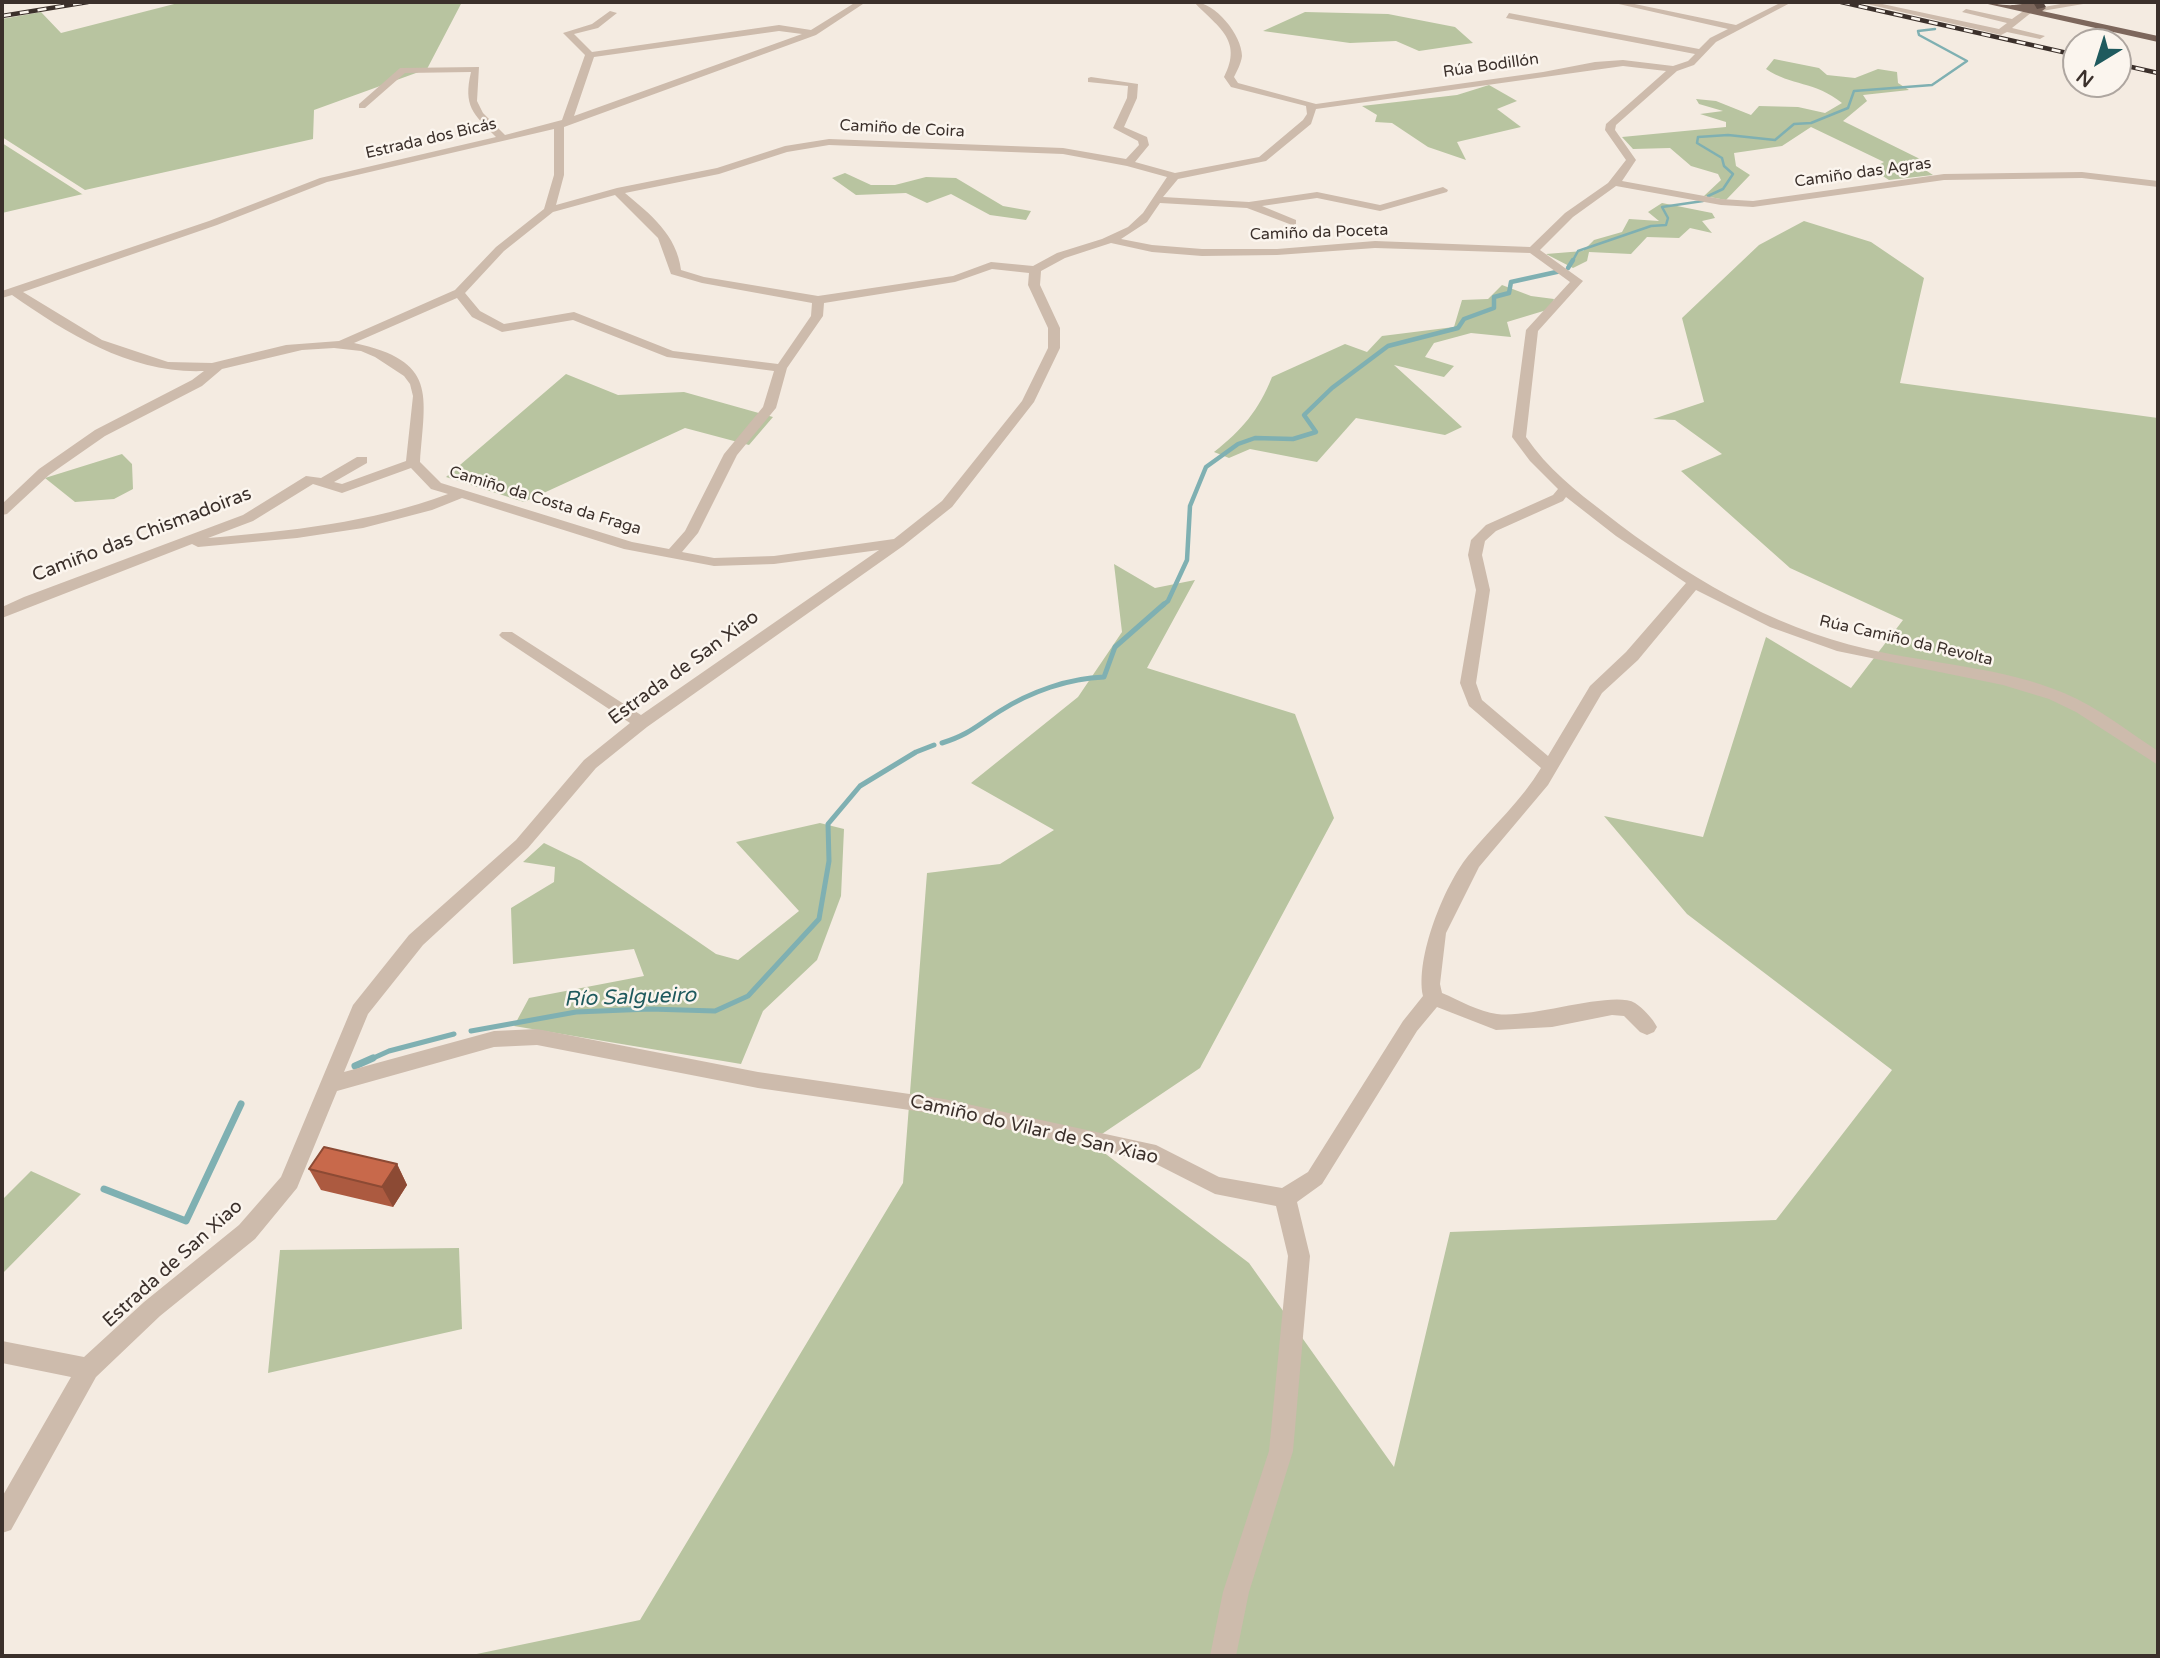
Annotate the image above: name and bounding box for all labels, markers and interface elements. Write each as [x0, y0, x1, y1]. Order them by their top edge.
north arrow [2062, 28, 2132, 98]
street label: Rúa Bodillón [1442, 50, 1540, 82]
text: N [2073, 65, 2098, 91]
street label: Estrada dos Bicás [364, 115, 498, 163]
street label: Camiño de Coira [839, 116, 965, 142]
street label: Camiño das Agras [1793, 154, 1933, 192]
street label: Camiño da Poceta [1249, 221, 1389, 245]
street label: Camiño da Costa da Fraga [447, 463, 643, 539]
street label: Camiño das Chismadoiras [29, 483, 255, 587]
street label: Estrada de San Xiao [604, 606, 764, 730]
street label: Rúa Camiño da Revolta [1817, 612, 1995, 670]
water label: Río Salgueiro [564, 983, 696, 1013]
street label: Camiño do Vilar de San Xiao [908, 1090, 1160, 1170]
street label: Estrada de San Xiao [98, 1195, 248, 1333]

